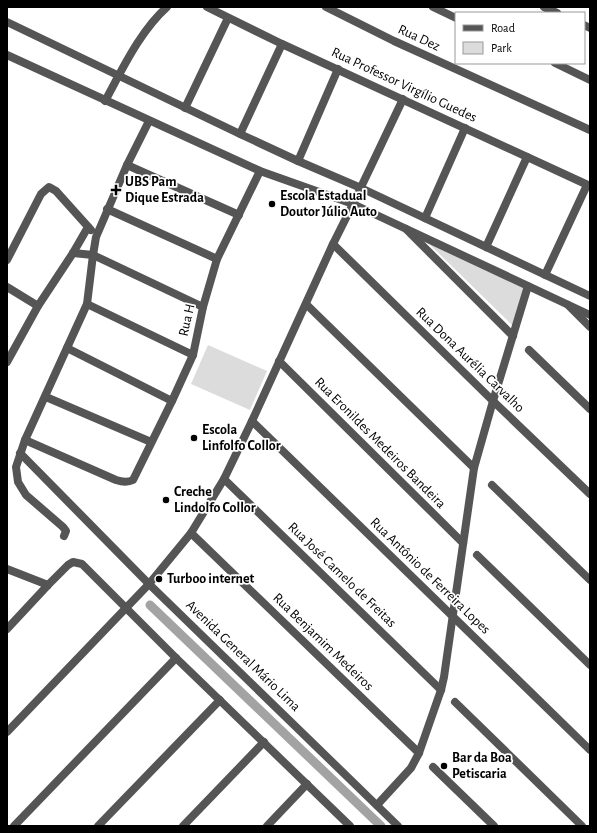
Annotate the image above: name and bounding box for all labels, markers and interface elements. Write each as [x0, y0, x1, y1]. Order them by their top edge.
legend [455, 12, 585, 64]
street label: Rua Dez [396, 22, 442, 54]
text: Road [491, 22, 515, 34]
text: Park [491, 42, 512, 54]
street label: Rua Professor Virgílio Guedes [329, 45, 479, 125]
place label: UBS Pam Dique Estrada [125, 175, 204, 205]
marker: UBS Pam Dique Estrada [110, 184, 122, 196]
place label: Escola Estadual Doutor Júlio Auto [280, 189, 377, 219]
marker: Escola Estadual Doutor Júlio Auto [267, 199, 277, 209]
street label: Rua H [176, 302, 198, 338]
street label: Rua Dona Aurélia Carvalho [413, 305, 527, 415]
street label: Rua Eronildes Medeiros Bandeira [312, 375, 449, 512]
place label: Escola Linfolfo Collor [202, 423, 281, 453]
marker: Escola Linfolfo Collor [189, 433, 199, 443]
place label: Creche Lindolfo Collor [174, 485, 256, 515]
marker: Creche Lindolfo Collor [161, 495, 171, 505]
street label: Rua Antônio de Ferreira Lopes [367, 515, 493, 637]
street label: Rua José Camelo de Freitas [285, 520, 399, 630]
place label: Turboo internet [167, 572, 255, 586]
marker: Turboo internet [154, 574, 164, 584]
street label: Rua Benjamim Medeiros [270, 591, 376, 693]
street label: Avenida General Mário Lima [183, 598, 303, 714]
place label: Bar da Boa Petiscaria [452, 751, 512, 781]
marker: Bar da Boa Petiscaria [439, 761, 449, 771]

